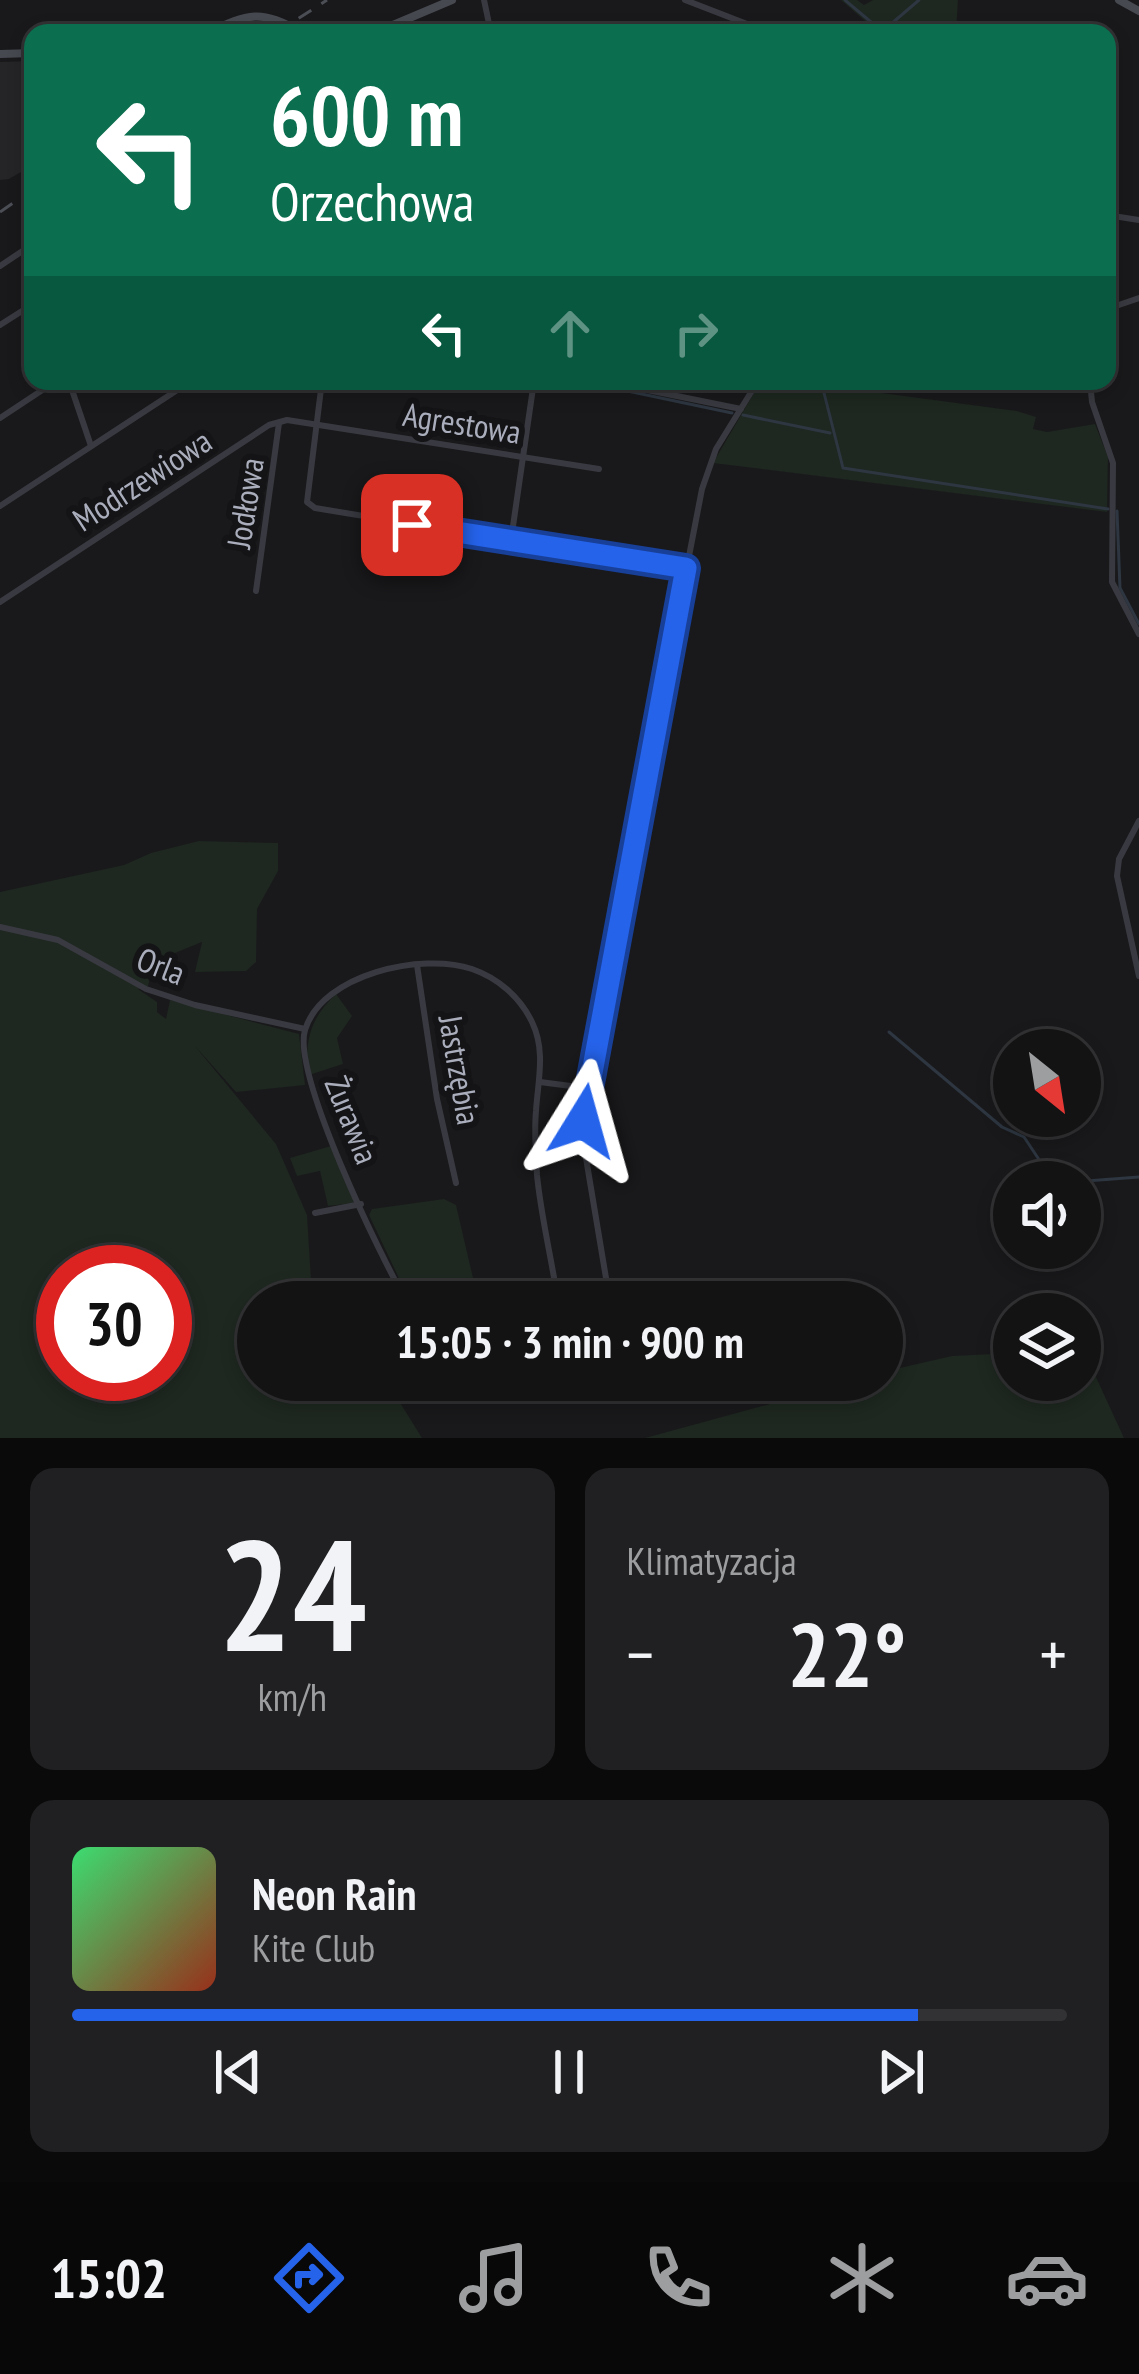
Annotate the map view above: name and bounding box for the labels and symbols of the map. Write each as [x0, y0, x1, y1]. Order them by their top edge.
street label: Agrestowa [400, 392, 524, 453]
street label: Modrzewiowa [64, 419, 219, 540]
street label: Jodłowa [216, 455, 273, 552]
pin [361, 474, 463, 576]
street label: Orla [131, 937, 191, 994]
street label: Jastrzębia [430, 1011, 491, 1128]
north arrow [993, 1029, 1101, 1137]
position arrow [520, 1058, 646, 1184]
street label: Żurawia [316, 1070, 389, 1170]
speed limit sign: 30 [36, 1245, 192, 1401]

